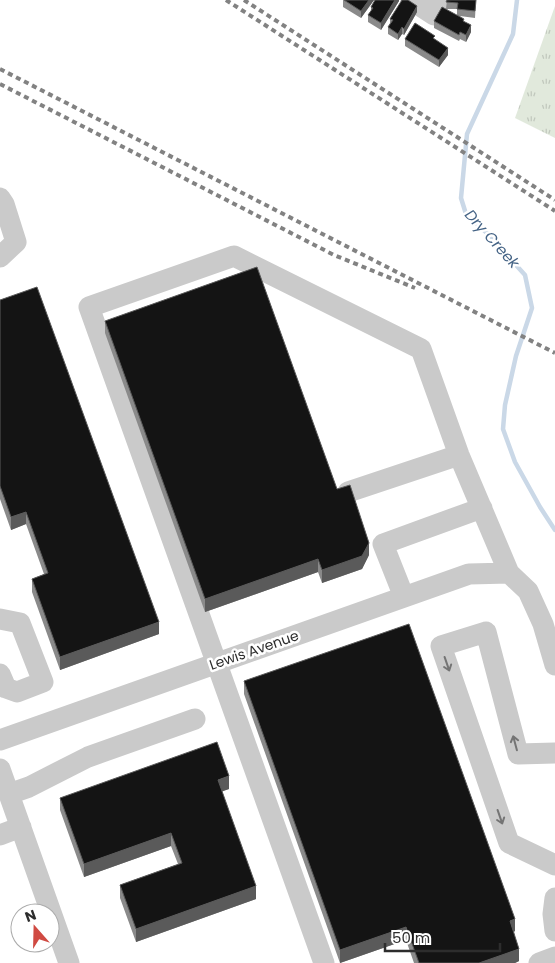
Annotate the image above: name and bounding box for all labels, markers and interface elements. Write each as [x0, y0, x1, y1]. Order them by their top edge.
water label: Dry Creek [460, 205, 525, 274]
street label: Lewis Avenue [207, 625, 302, 675]
one-way arrow [443, 655, 452, 671]
one-way arrow [510, 735, 519, 751]
one-way arrow [496, 809, 505, 824]
north arrow [10, 903, 60, 953]
text: N [22, 905, 39, 927]
scale bar [385, 920, 500, 952]
text: 50 m [392, 927, 430, 948]

